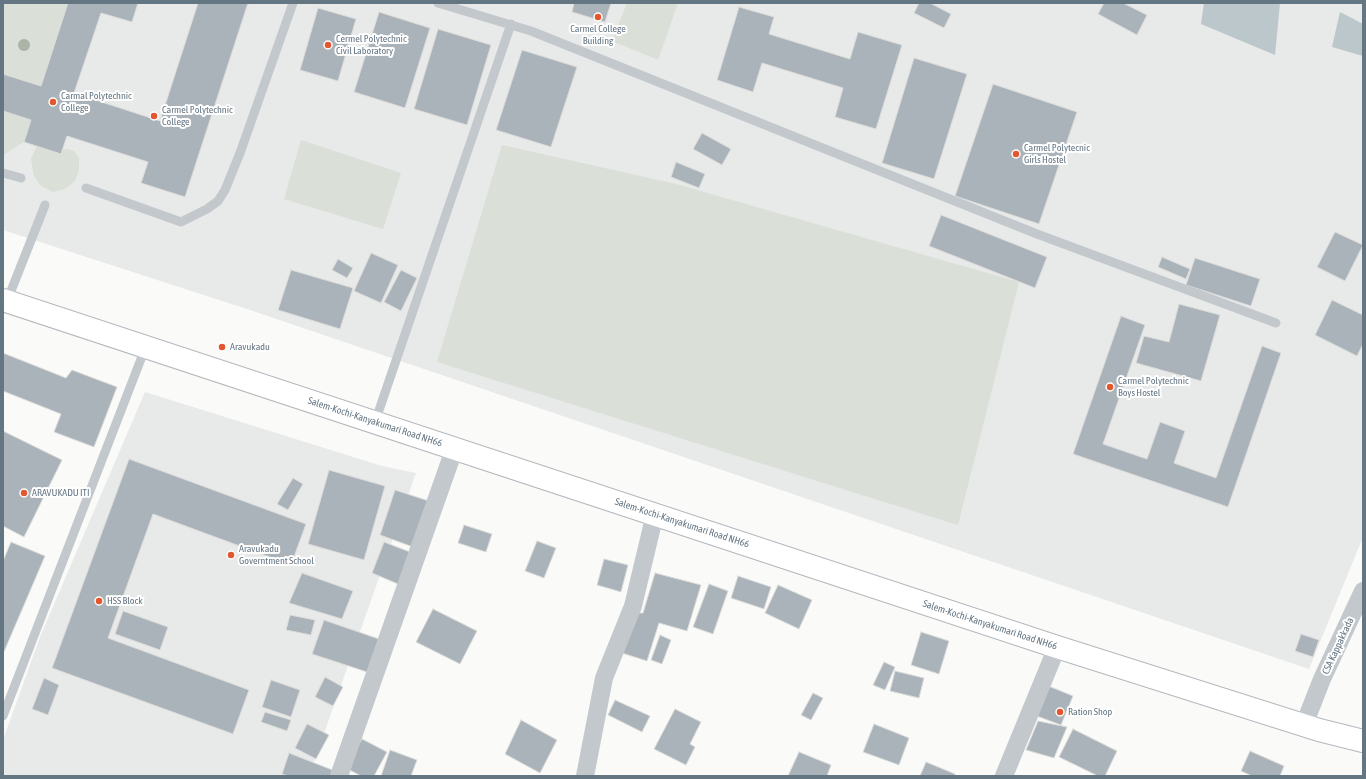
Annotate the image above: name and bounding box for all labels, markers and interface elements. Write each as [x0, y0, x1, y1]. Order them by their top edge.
marker: Carmel College Building [593, 12, 603, 22]
place label: Carmel College Building [570, 23, 626, 46]
place label: Cermel Polytechnic Civil Laboratory [336, 33, 407, 56]
marker: Cermel Polytechnic Civil Laboratory [323, 40, 333, 50]
place label: Carmal Polytechnic College [61, 90, 132, 114]
marker: Carmal Polytechnic College [48, 97, 58, 107]
place label: Carmel Polytechnic College [162, 104, 233, 128]
marker: Carmel Polytechnic College [149, 111, 159, 121]
place label: Carmel Polytecnic Girls Hostel [1024, 142, 1090, 166]
marker: Carmel Polytecnic Girls Hostel [1011, 149, 1021, 159]
place label: Aravukadu [230, 341, 270, 353]
marker: Aravukadu [217, 342, 227, 352]
place label: Carmel Polytechnic Boys Hostel [1118, 375, 1189, 398]
marker: Carmel Polytechnic Boys Hostel [1105, 382, 1115, 392]
street label: Salem-Kochi-Kanyakumari Road NH66 [306, 395, 444, 449]
place label: ARAVUKADU ITI [32, 487, 90, 499]
marker: ARAVUKADU ITI [19, 488, 29, 498]
street label: Salem-Kochi-Kanyakumari Road NH66 [613, 496, 751, 550]
place label: Aravukadu Governtment School [239, 543, 314, 566]
marker: Aravukadu Governtment School [226, 550, 236, 560]
place label: HSS Block [107, 595, 143, 607]
marker: HSS Block [94, 596, 104, 606]
street label: Salem-Kochi-Kanyakumari Road NH66 [921, 598, 1059, 652]
street label: CSA Kappakkada [1320, 616, 1356, 676]
place label: Ration Shop [1068, 706, 1112, 718]
marker: Ration Shop [1055, 707, 1065, 717]

